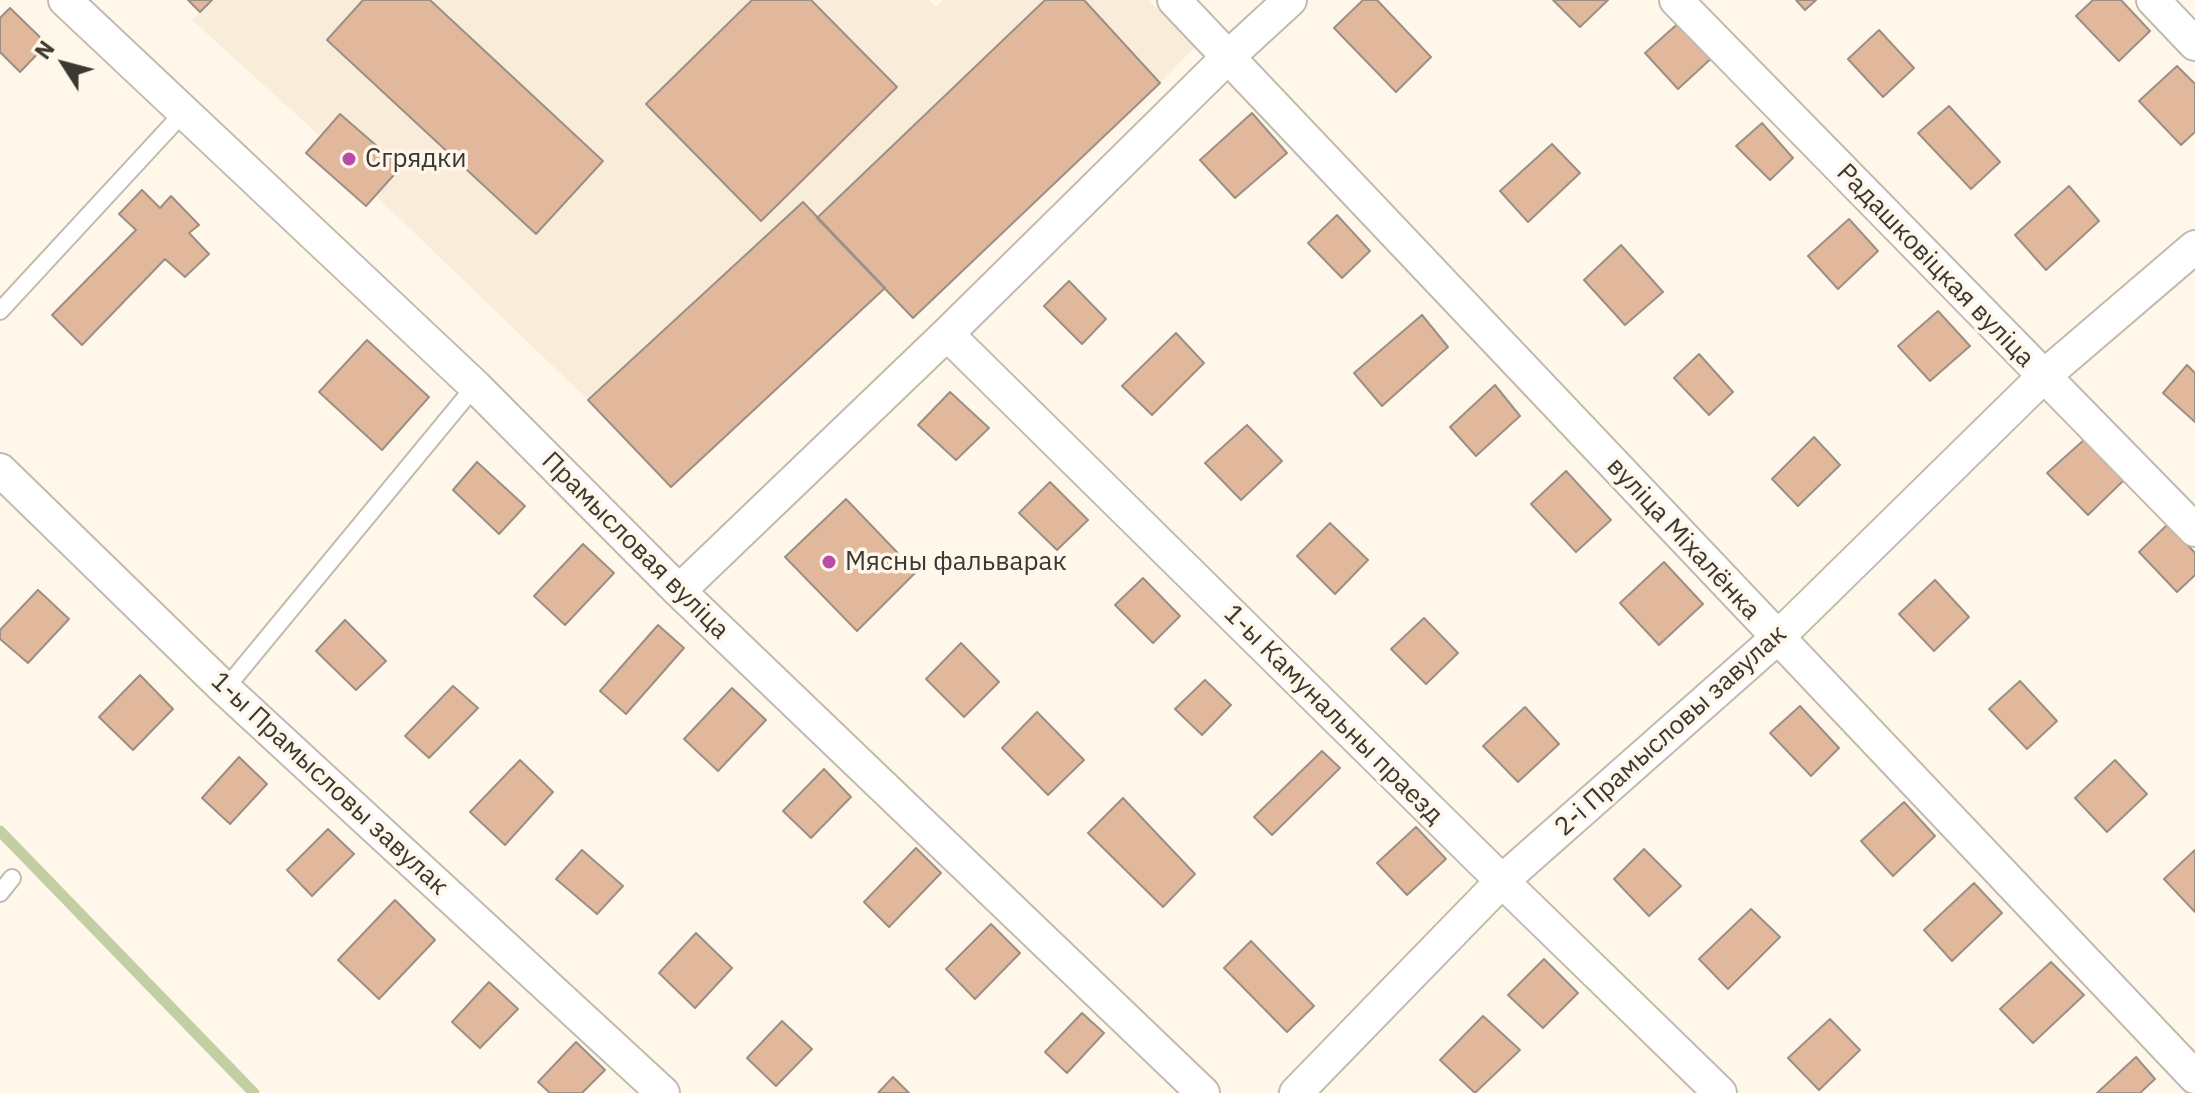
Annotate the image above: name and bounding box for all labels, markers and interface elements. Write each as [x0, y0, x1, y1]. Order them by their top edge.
north arrow [24, 24, 104, 104]
text: N [28, 35, 61, 65]
place label: Сгрядки [365, 143, 467, 175]
marker: Сгрядки [340, 150, 358, 168]
street label: Радашковіцкая вуліца [1830, 158, 2040, 374]
street label: Прамысловая вуліца [535, 446, 735, 646]
street label: вуліца Міхалёнка [1600, 451, 1766, 627]
place label: Мясны фальварак [845, 546, 1067, 578]
marker: Мясны фальварак [820, 553, 838, 571]
street label: 1-ы Камунальны праезд [1217, 599, 1449, 831]
street label: 2-і Прамысловы завулак [1549, 619, 1793, 843]
street label: 1-ы Прамысловы завулак [204, 666, 454, 902]

